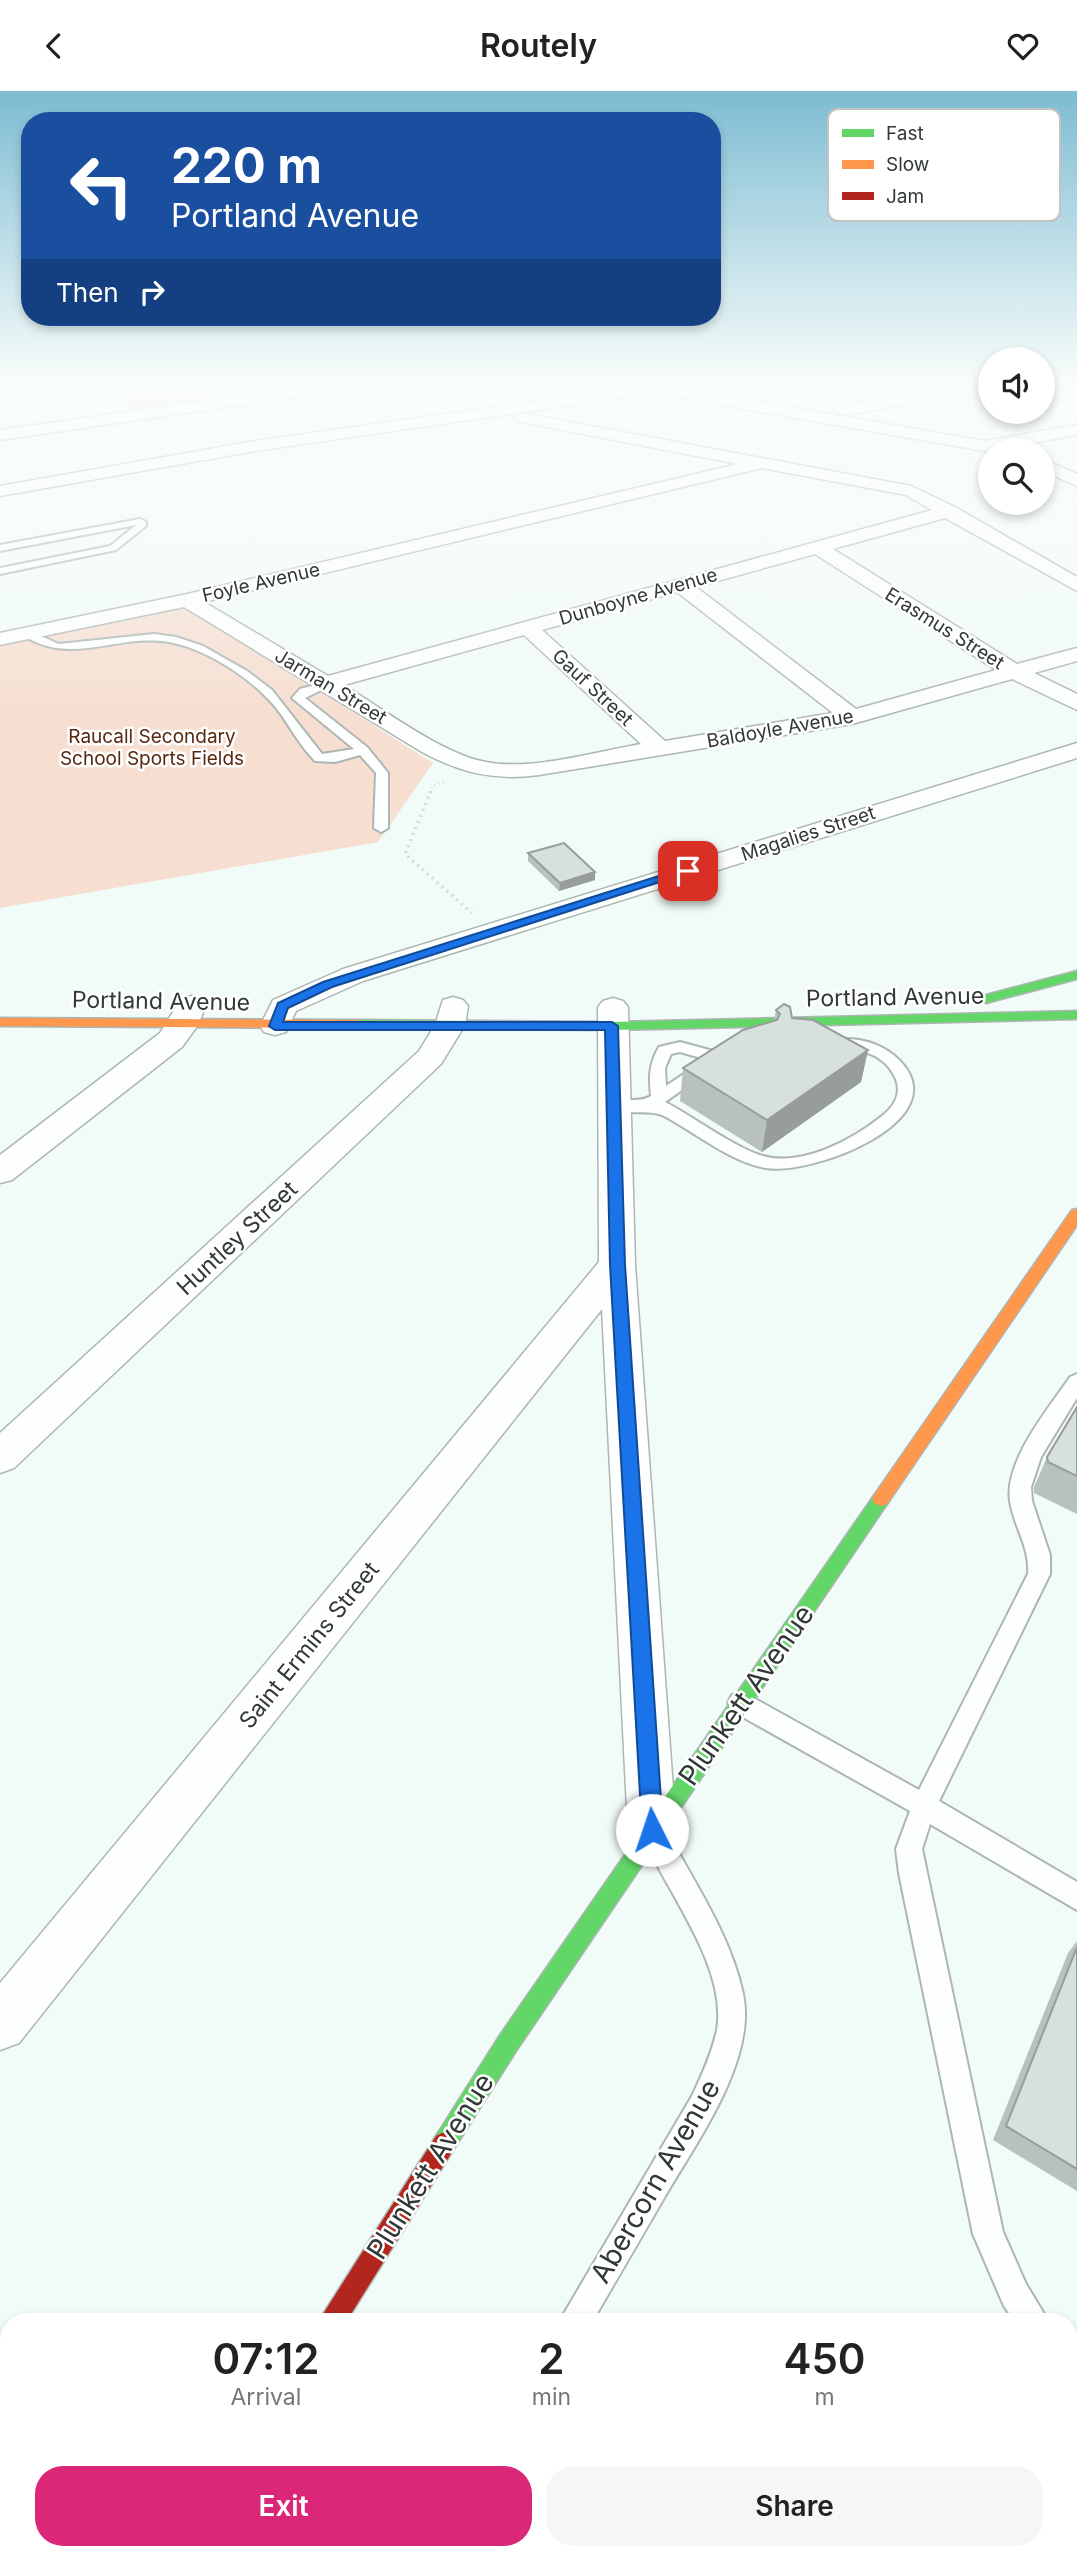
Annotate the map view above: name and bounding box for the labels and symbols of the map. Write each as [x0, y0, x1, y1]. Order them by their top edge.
legend [828, 109, 1060, 221]
text: Fast [886, 122, 924, 145]
text: Slow [886, 153, 929, 176]
text: Jam [886, 185, 924, 208]
street label: Foyle Avenue [200, 558, 322, 607]
street label: Dunboyne Avenue [556, 563, 720, 630]
street label: Erasmus Street [881, 583, 1009, 674]
street label: Jarman Street [271, 644, 391, 729]
street label: Gauf Street [547, 644, 638, 731]
street label: Baldoyle Avenue [705, 704, 855, 753]
park label: Raucall Secondary School Sports Fields [60, 725, 244, 770]
street label: Magalies Street [738, 801, 878, 866]
pin [658, 841, 718, 901]
street label: Portland Avenue [806, 981, 984, 1013]
street label: Portland Avenue [72, 985, 250, 1017]
street label: Huntley Street [171, 1175, 303, 1301]
street label: Saint Ermins Street [233, 1556, 385, 1734]
street label: Plunkett Avenue [671, 1598, 821, 1792]
position arrow [615, 1793, 689, 1867]
street label: Plunkett Avenue [359, 2067, 501, 2265]
street label: Abercorn Avenue [583, 2073, 727, 2289]

